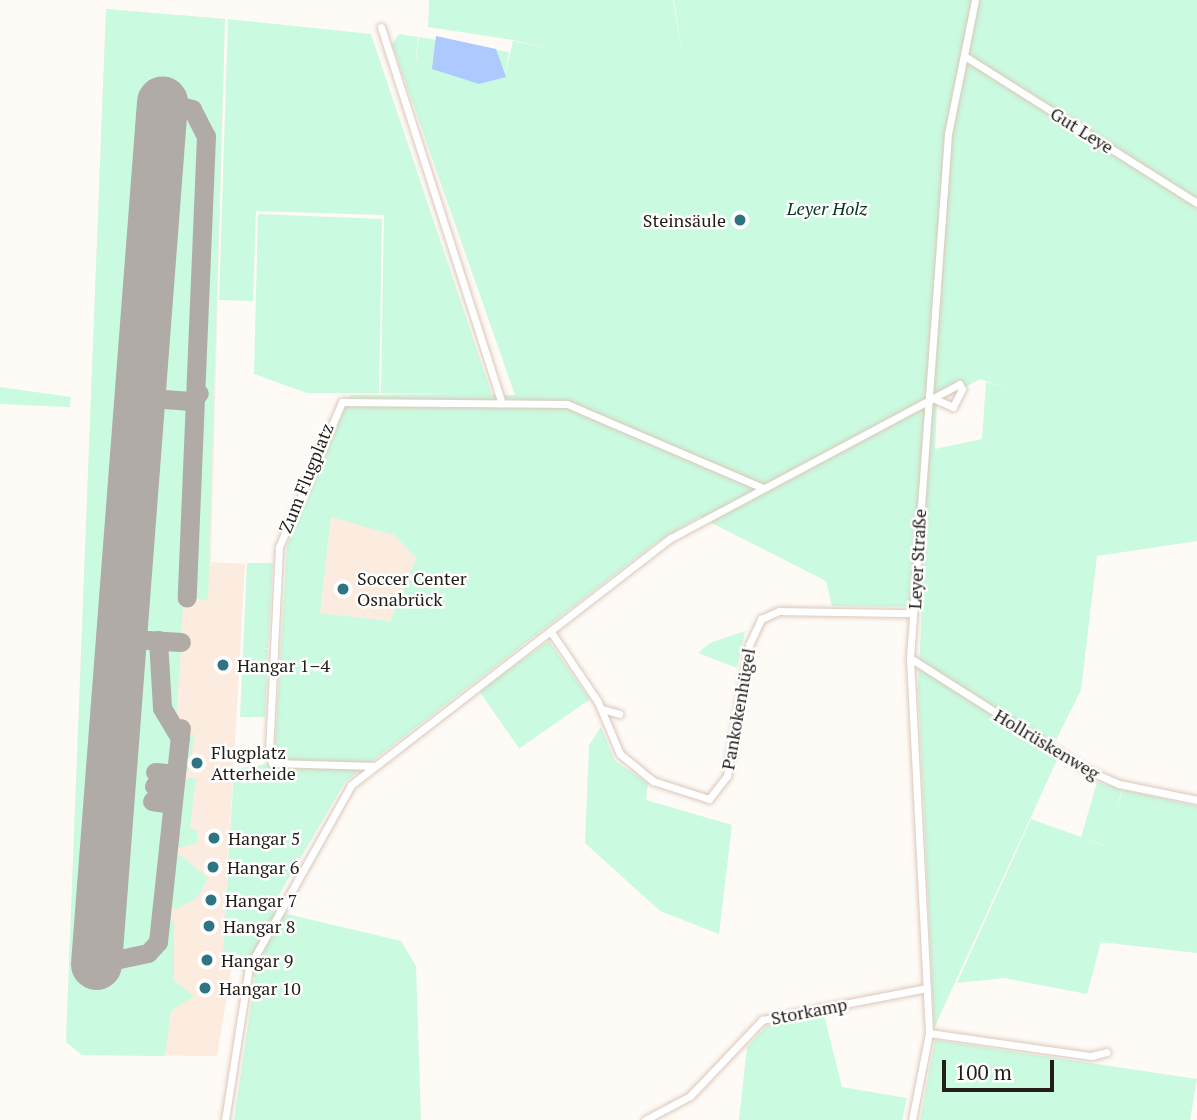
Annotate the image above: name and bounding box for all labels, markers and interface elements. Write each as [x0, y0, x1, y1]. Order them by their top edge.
street label: Gut Leye [1047, 102, 1117, 158]
park label: Leyer Holz [787, 197, 867, 219]
place label: Steinsäule [643, 209, 726, 231]
marker: Steinsäule [732, 212, 748, 228]
street label: Zum Flugplatz [274, 420, 338, 536]
street label: Leyer Straße [904, 508, 930, 610]
place label: Soccer Center Osnabrück [357, 568, 467, 610]
marker: Soccer Center Osnabrück [335, 581, 351, 597]
street label: Pankokenhügel [717, 646, 759, 772]
place label: Hangar 1–4 [237, 654, 330, 676]
marker: Hangar 1–4 [215, 657, 231, 673]
street label: Hollrüskenweg [990, 704, 1104, 784]
place label: Flugplatz Atterheide [211, 742, 296, 784]
marker: Flugplatz Atterheide [189, 755, 205, 771]
place label: Hangar 5 [228, 827, 300, 849]
marker: Hangar 5 [206, 830, 222, 846]
place label: Hangar 6 [227, 856, 299, 878]
marker: Hangar 6 [205, 859, 221, 875]
place label: Hangar 7 [225, 889, 297, 911]
marker: Hangar 7 [203, 892, 219, 908]
place label: Hangar 8 [223, 915, 295, 937]
marker: Hangar 8 [201, 918, 217, 934]
place label: Hangar 9 [221, 949, 293, 971]
marker: Hangar 9 [199, 952, 215, 968]
place label: Hangar 10 [219, 977, 301, 999]
marker: Hangar 10 [197, 980, 213, 996]
street label: Storkamp [769, 993, 849, 1029]
scale bar [945, 1046, 1057, 1090]
text: 100 m [955, 1058, 1012, 1086]

